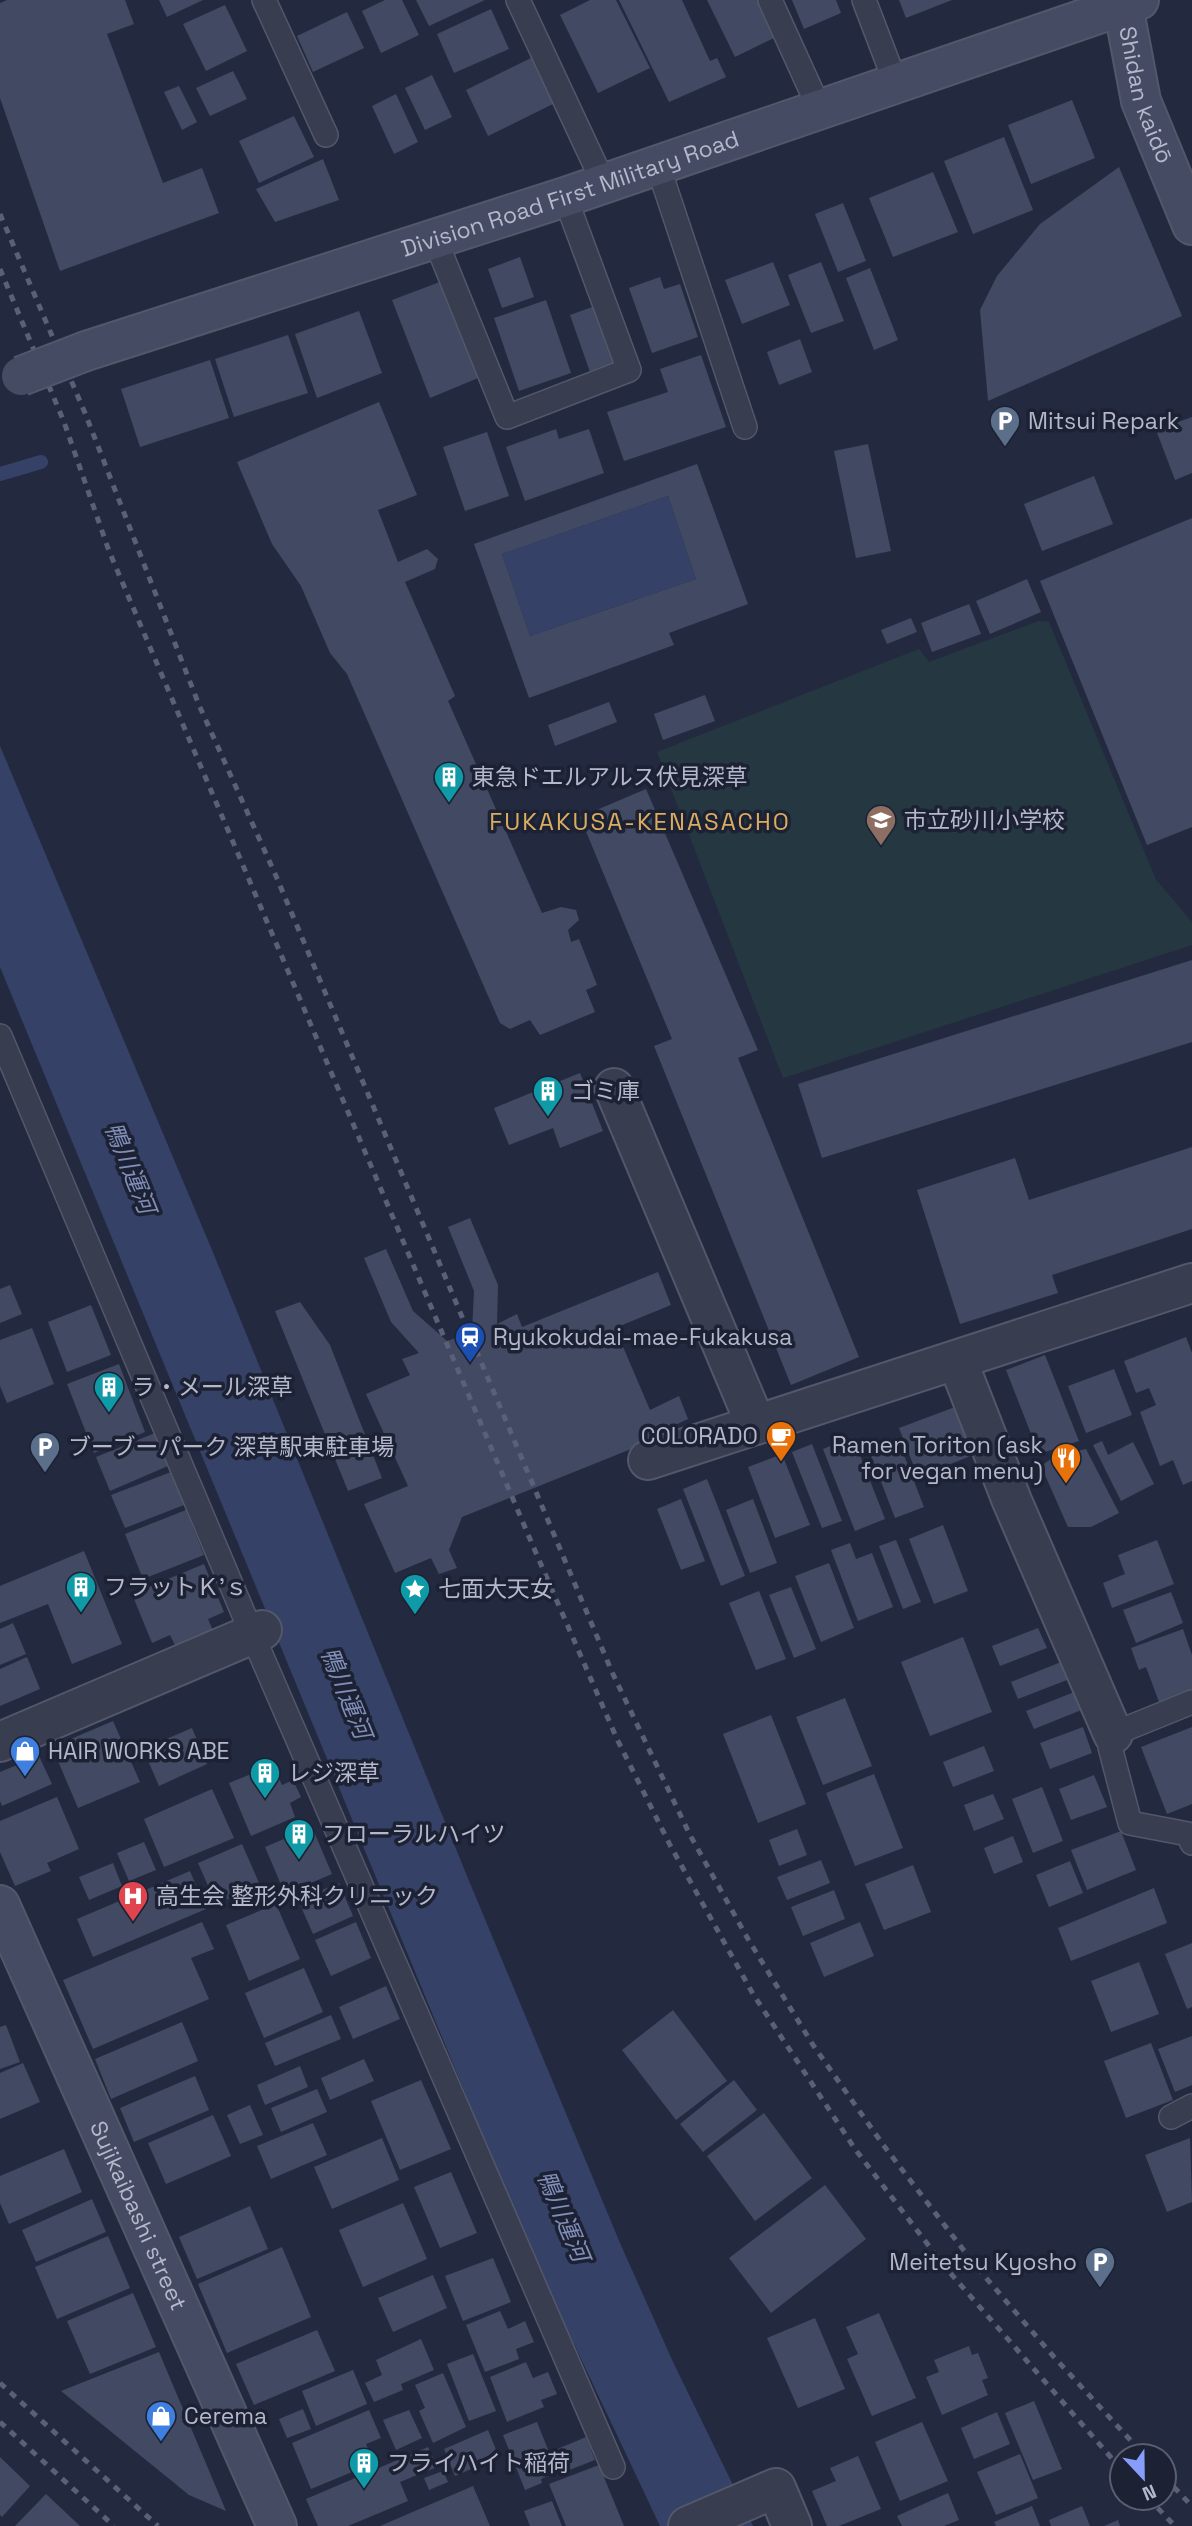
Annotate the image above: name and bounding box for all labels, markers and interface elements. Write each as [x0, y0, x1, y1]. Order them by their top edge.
street label: Shidan kaidō [1112, 24, 1180, 168]
street label: Division Road First Military Road [397, 123, 743, 264]
parking icon: Mitsui Repark [988, 404, 1022, 448]
place label: Mitsui Repark [1028, 406, 1179, 436]
building icon: 東急ドエルアルス伏見深草 [432, 760, 466, 804]
place label: 東急ドエルアルス伏見深草 [472, 762, 748, 792]
school or university icon: 市立砂川小学校 [864, 803, 898, 847]
place label: 市立砂川小学校 [904, 805, 1065, 835]
district label: FUKAKUSA-KENASACHO [489, 806, 791, 837]
building icon: ゴミ庫 [531, 1074, 565, 1118]
place label: ゴミ庫 [571, 1076, 640, 1106]
water label: 鴨川運河 [98, 1118, 164, 1222]
station icon: Ryukokudai-mae-Fukakusa [453, 1320, 487, 1364]
place label: Ryukokudai-mae-Fukakusa [493, 1322, 793, 1352]
building icon: ラ・メール深草 [92, 1370, 126, 1414]
place label: ラ・メール深草 [132, 1372, 293, 1402]
cafe icon: COLORADO [764, 1419, 798, 1463]
place label: COLORADO [641, 1421, 758, 1451]
parking icon: ブーブーパーク 深草駅東駐車場 [28, 1430, 62, 1474]
place label: Ramen Toriton (ask for vegan menu) [832, 1430, 1043, 1486]
place label: ブーブーパーク 深草駅東駐車場 [68, 1432, 394, 1462]
restaurant icon: Ramen Toriton (ask for vegan menu) [1049, 1441, 1083, 1485]
building icon: フラットＫ’ｓ [64, 1570, 98, 1614]
place label: フラットＫ’ｓ [104, 1572, 248, 1602]
place icon: 七面大天女 [398, 1572, 432, 1616]
place label: 七面大天女 [438, 1574, 553, 1604]
water label: 鴨川運河 [314, 1643, 380, 1747]
shop icon: HAIR WORKS ABE [8, 1734, 42, 1778]
place label: HAIR WORKS ABE [48, 1736, 230, 1766]
building icon: レジ深草 [248, 1756, 282, 1800]
place label: レジ深草 [288, 1758, 380, 1788]
building icon: フローラルハイツ [282, 1817, 316, 1861]
place label: フローラルハイツ [322, 1819, 506, 1849]
hospital icon: 高生会 整形外科クリニック [116, 1879, 150, 1923]
place label: 高生会 整形外科クリニック [156, 1881, 438, 1911]
street label: Sujikaibashi street [83, 2116, 194, 2315]
water label: 鴨川運河 [530, 2166, 598, 2270]
parking icon: Meitetsu Kyosho [1083, 2245, 1117, 2289]
place label: Meitetsu Kyosho [889, 2247, 1077, 2277]
shop icon: Cerema [144, 2399, 178, 2443]
place label: Cerema [184, 2401, 267, 2431]
north arrow [1108, 2442, 1178, 2512]
building icon: フライハイト稲荷 [347, 2446, 381, 2490]
place label: フライハイト稲荷 [387, 2448, 570, 2478]
text: N [1139, 2478, 1160, 2506]

